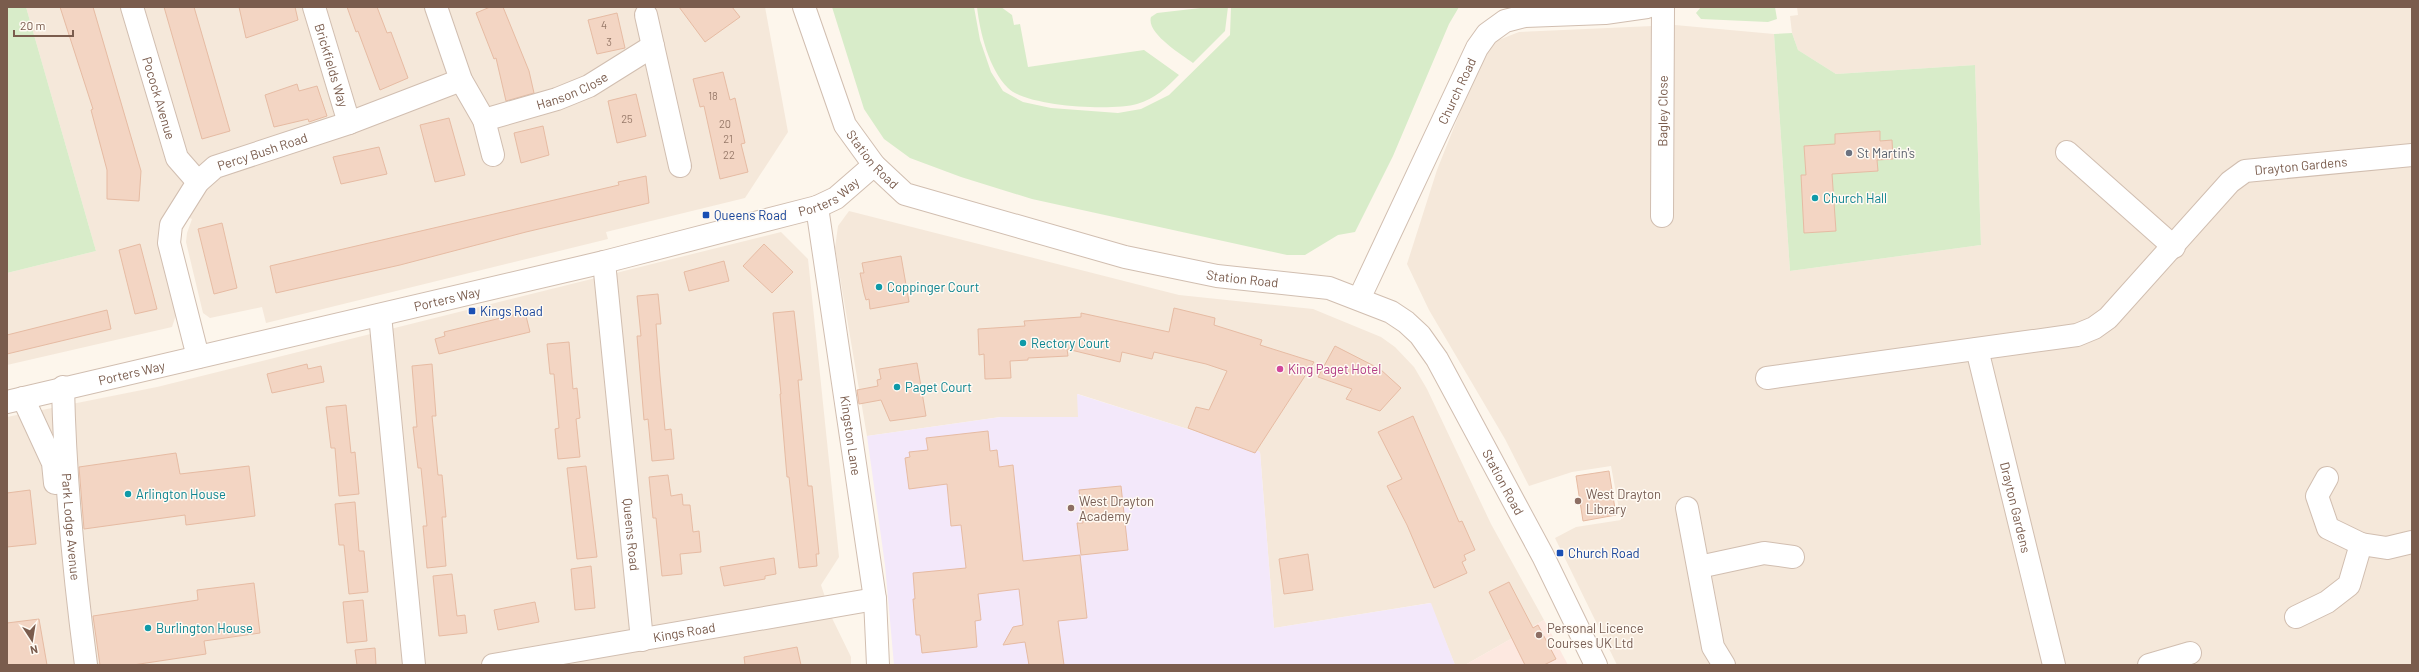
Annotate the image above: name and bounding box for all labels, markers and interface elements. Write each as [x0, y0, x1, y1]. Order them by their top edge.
scale bar [14, 12, 73, 38]
text: 20 m [20, 18, 46, 32]
house number: 4 [601, 18, 607, 31]
street label: Brickfields Way [311, 22, 352, 109]
house number: 3 [606, 35, 612, 48]
street label: Pocock Avenue [139, 55, 179, 141]
street label: Church Road [1434, 55, 1479, 127]
street label: Hanson Close [534, 68, 611, 113]
street label: Bagley Close [1654, 75, 1671, 147]
house number: 18 [708, 89, 718, 102]
house number: 25 [621, 112, 633, 125]
house number: 20 [719, 117, 731, 130]
street label: Station Road [843, 127, 902, 192]
street label: Percy Bush Road [215, 129, 309, 174]
house number: 21 [723, 132, 733, 145]
place label: St Martin's [1857, 145, 1915, 161]
house number: 22 [723, 148, 735, 161]
marker: St Martin's [1844, 148, 1854, 158]
street label: Drayton Gardens [2254, 153, 2348, 178]
street label: Porters Way [796, 174, 862, 220]
place label: Church Hall [1823, 190, 1887, 206]
marker: Church Hall [1810, 193, 1820, 203]
place label: Queens Road [714, 207, 787, 223]
marker: Queens Road [701, 210, 711, 220]
street label: Station Road [1205, 266, 1279, 291]
place label: Coppinger Court [887, 279, 979, 295]
marker: Coppinger Court [874, 282, 884, 292]
street label: Porters Way [412, 283, 482, 314]
place label: Kings Road [480, 303, 543, 319]
marker: Kings Road [467, 306, 477, 316]
place label: Rectory Court [1031, 335, 1110, 351]
marker: Rectory Court [1018, 338, 1028, 348]
street label: Porters Way [97, 357, 167, 388]
place label: King Paget Hotel [1288, 361, 1381, 377]
marker: King Paget Hotel [1275, 364, 1285, 374]
place label: Paget Court [905, 379, 972, 395]
marker: Paget Court [892, 382, 902, 392]
street label: Kingston Lane [837, 394, 865, 477]
street label: Station Road [1479, 446, 1527, 518]
street label: Drayton Gardens [1997, 460, 2034, 555]
street label: Park Lodge Avenue [59, 473, 84, 581]
place label: Arlington House [136, 486, 226, 502]
place label: West Drayton Library [1586, 486, 1661, 517]
marker: Arlington House [123, 489, 133, 499]
place label: West Drayton Academy [1079, 493, 1154, 524]
marker: West Drayton Library [1573, 496, 1583, 506]
street label: Queens Road [620, 498, 643, 572]
marker: West Drayton Academy [1066, 503, 1076, 513]
place label: Church Road [1568, 545, 1640, 561]
marker: Church Road [1555, 548, 1565, 558]
street label: Kings Road [652, 619, 716, 645]
north arrow [12, 620, 52, 660]
place label: Burlington House [156, 620, 253, 636]
place label: Personal Licence Courses UK Ltd [1547, 620, 1644, 651]
marker: Burlington House [143, 623, 153, 633]
marker: Personal Licence Courses UK Ltd [1534, 630, 1544, 640]
text: N [29, 643, 39, 657]

